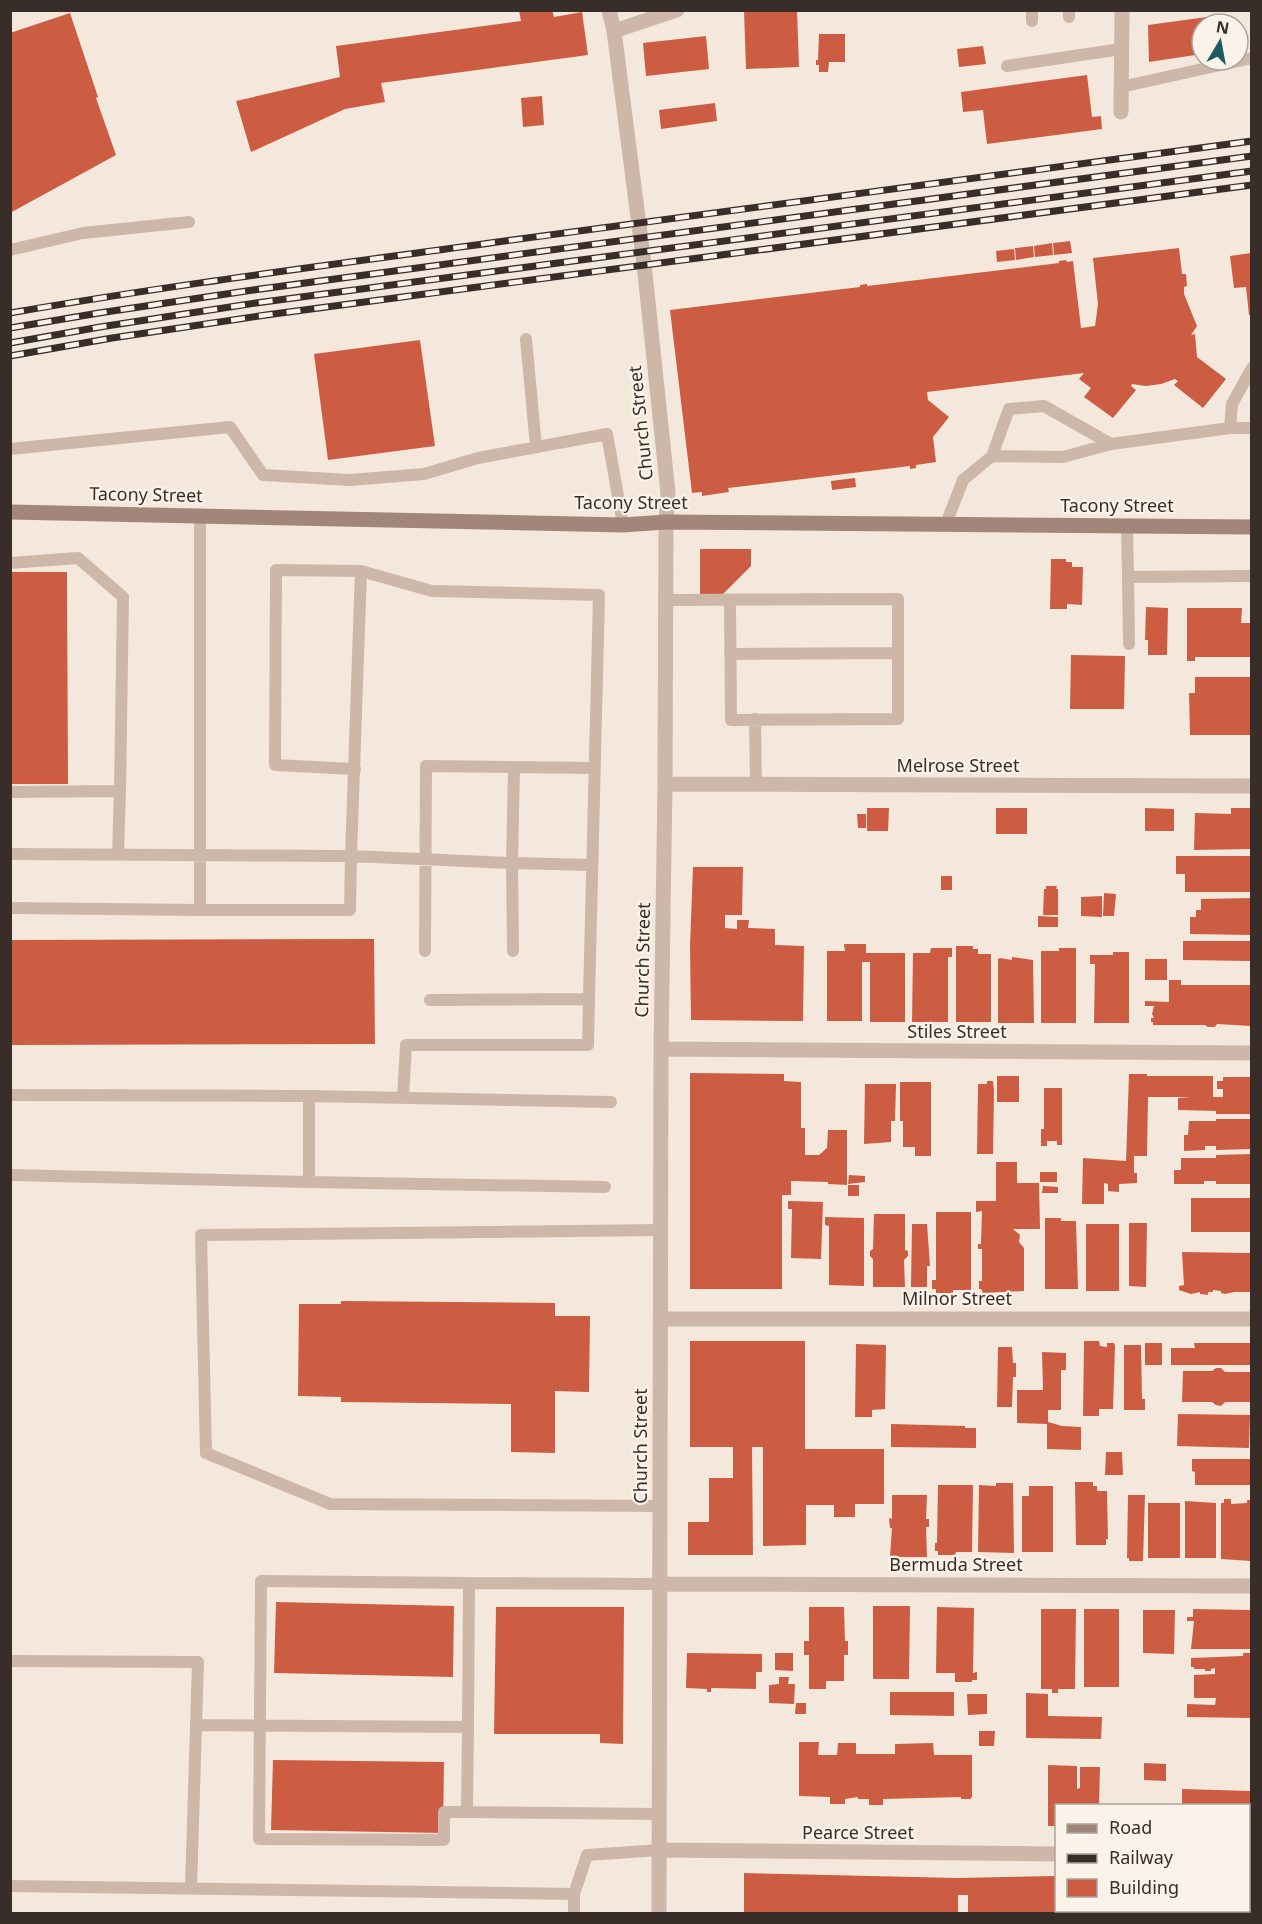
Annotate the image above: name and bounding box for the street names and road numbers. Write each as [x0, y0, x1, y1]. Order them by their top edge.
street label: Church Street [622, 364, 658, 482]
street label: Tacony Street [89, 481, 203, 507]
street label: Tacony Street [574, 490, 688, 514]
street label: Tacony Street [1060, 493, 1174, 517]
street label: Melrose Street [897, 753, 1020, 777]
street label: Church Street [629, 902, 655, 1018]
street label: Stiles Street [907, 1019, 1007, 1043]
street label: Milnor Street [902, 1286, 1012, 1310]
street label: Church Street [628, 1388, 652, 1504]
street label: Bermuda Street [889, 1552, 1023, 1576]
street label: Pearce Street [802, 1820, 914, 1844]

